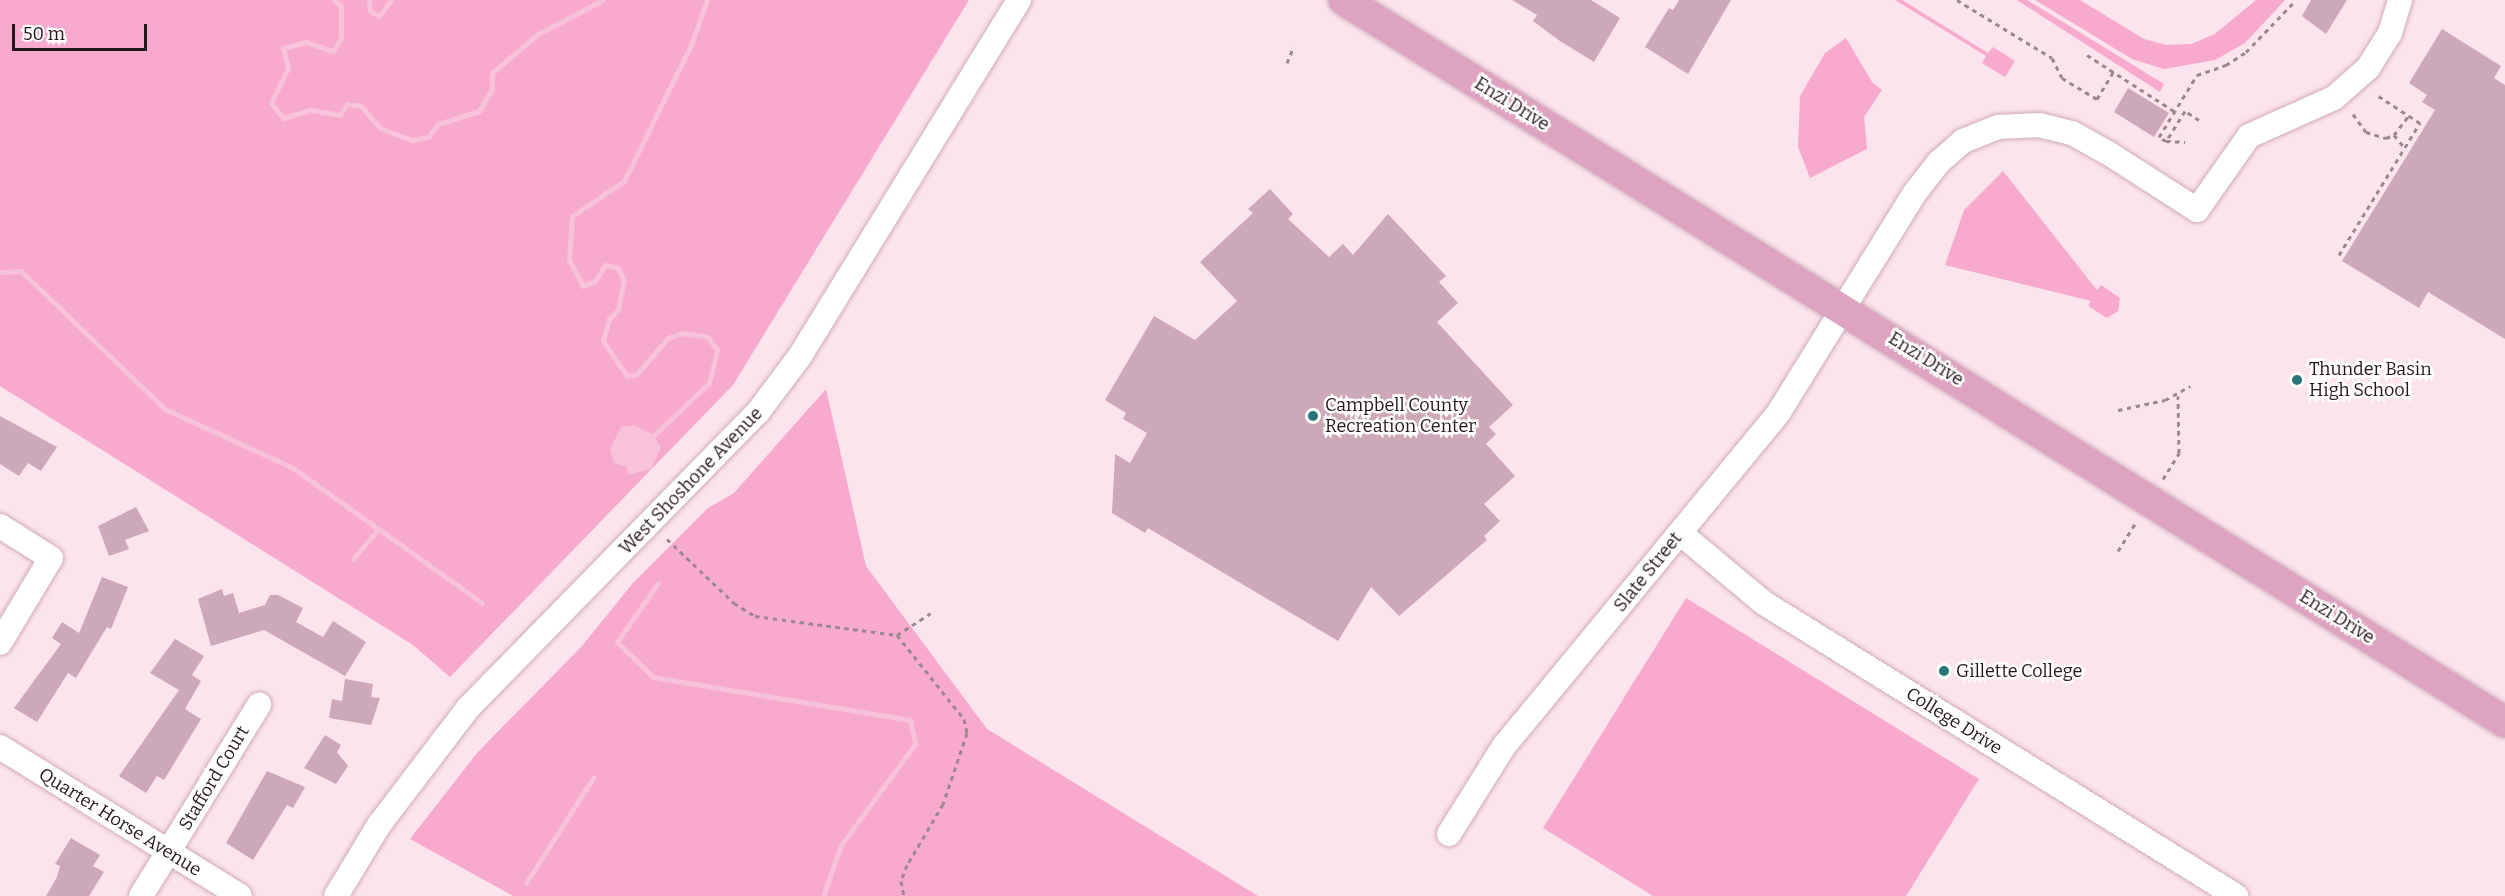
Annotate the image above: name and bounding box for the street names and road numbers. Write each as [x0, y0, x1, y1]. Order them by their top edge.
street label: Enzi Drive [1470, 72, 1554, 136]
street label: Enzi Drive [1884, 327, 1968, 391]
street label: West Shoshone Avenue [615, 403, 767, 559]
street label: Slate Street [1609, 528, 1687, 616]
street label: Enzi Drive [2295, 585, 2379, 649]
street label: College Drive [1902, 683, 2006, 759]
street label: Stafford Court [174, 722, 254, 834]
street label: Quarter Horse Avenue [35, 763, 205, 881]

